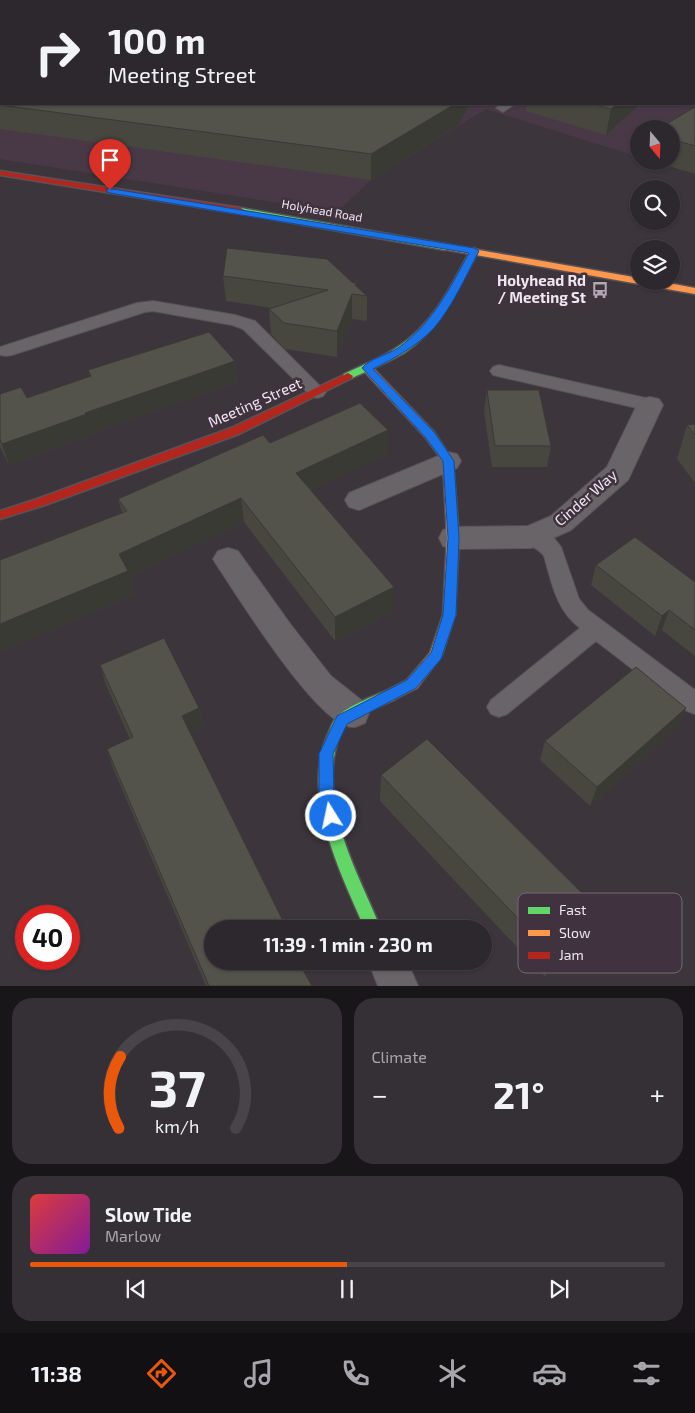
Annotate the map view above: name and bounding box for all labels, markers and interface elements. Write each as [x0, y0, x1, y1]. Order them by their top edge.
text: 100 m [108, 19, 206, 61]
icon: right [25, 20, 90, 85]
text: Meeting Street [108, 61, 256, 87]
north arrow [630, 120, 680, 170]
map controls [630, 120, 680, 290]
pin [89, 139, 131, 190]
icon: arrive [96, 146, 124, 174]
button: search [630, 180, 680, 230]
street label: Holyhead Road [281, 196, 364, 224]
button: layers [630, 240, 680, 290]
place label: Holyhead Rd / Meeting St [497, 271, 586, 306]
bus stop icon: Holyhead Rd / Meeting St [590, 280, 610, 300]
street label: Meeting Street [205, 373, 305, 431]
street label: Cinder Way [550, 465, 620, 529]
position arrow [304, 789, 356, 841]
legend [518, 893, 682, 973]
text: Fast [559, 901, 586, 918]
speed limit sign: 40 [15, 905, 80, 970]
text: Slow [559, 924, 591, 941]
text: 11:39 · 1 min · 230 m [263, 933, 433, 956]
text: Jam [559, 946, 584, 963]
text: Climate [372, 1047, 427, 1066]
text: 37 [148, 1055, 205, 1117]
text: 21° [493, 1071, 545, 1117]
text: − [372, 1077, 388, 1111]
text: + [650, 1077, 665, 1111]
text: km/h [155, 1115, 199, 1137]
text: Slow Tide [105, 1203, 192, 1226]
text: Marlow [105, 1226, 161, 1245]
icon: previous [122, 1275, 150, 1303]
icon: pause [333, 1275, 361, 1303]
icon: next [545, 1275, 573, 1303]
icon: directions [144, 1356, 179, 1391]
icon: music [241, 1356, 276, 1391]
icon: phone [338, 1356, 373, 1391]
icon: climate [435, 1356, 470, 1391]
icon: car [532, 1356, 567, 1391]
icon: filters [629, 1356, 664, 1391]
text: 11:38 [31, 1360, 82, 1386]

